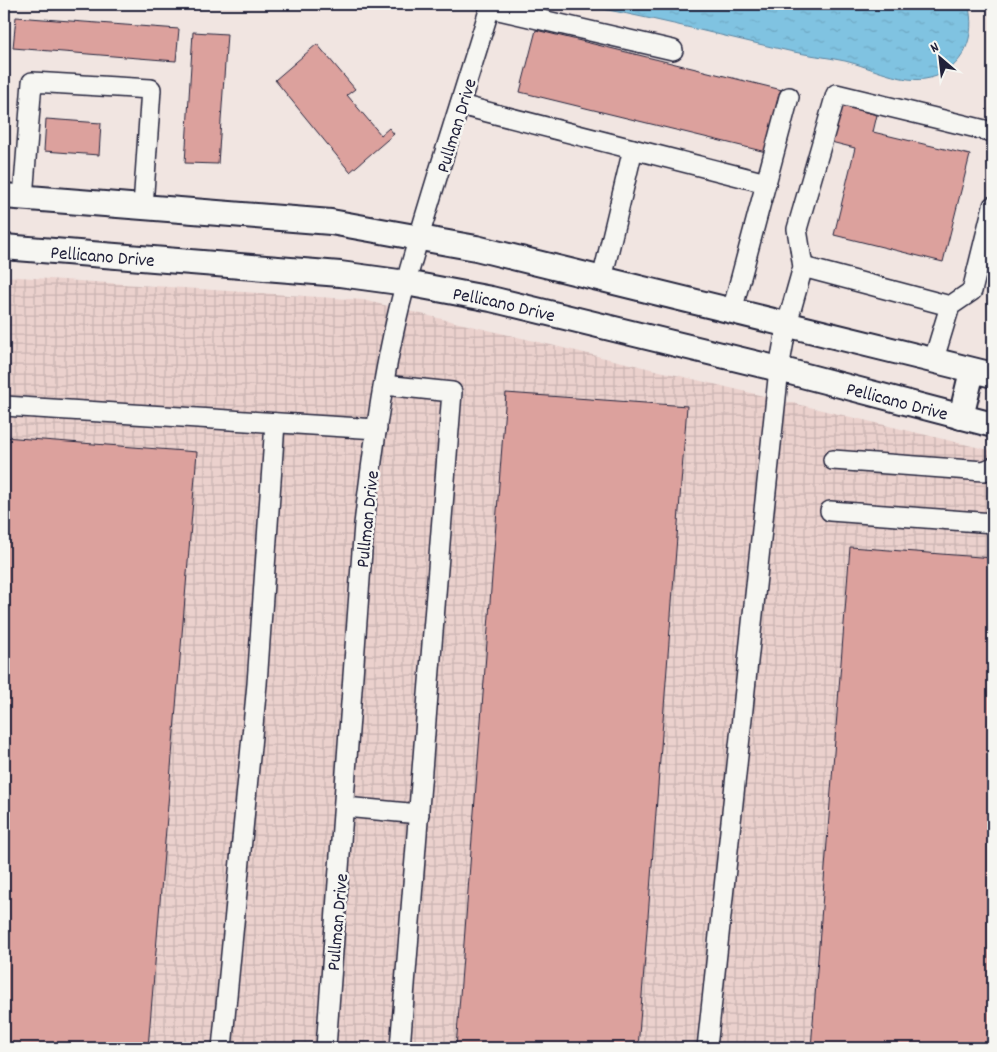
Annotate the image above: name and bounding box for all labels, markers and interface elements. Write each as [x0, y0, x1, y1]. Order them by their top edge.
north arrow [914, 32, 964, 82]
text: N [927, 38, 943, 59]
street label: Pullman Drive [431, 75, 486, 177]
street label: Pellicano Drive [49, 241, 156, 276]
street label: Pellicano Drive [450, 282, 558, 331]
street label: Pellicano Drive [843, 377, 950, 430]
street label: Pullman Drive [351, 469, 388, 569]
street label: Pullman Drive [322, 873, 357, 972]

